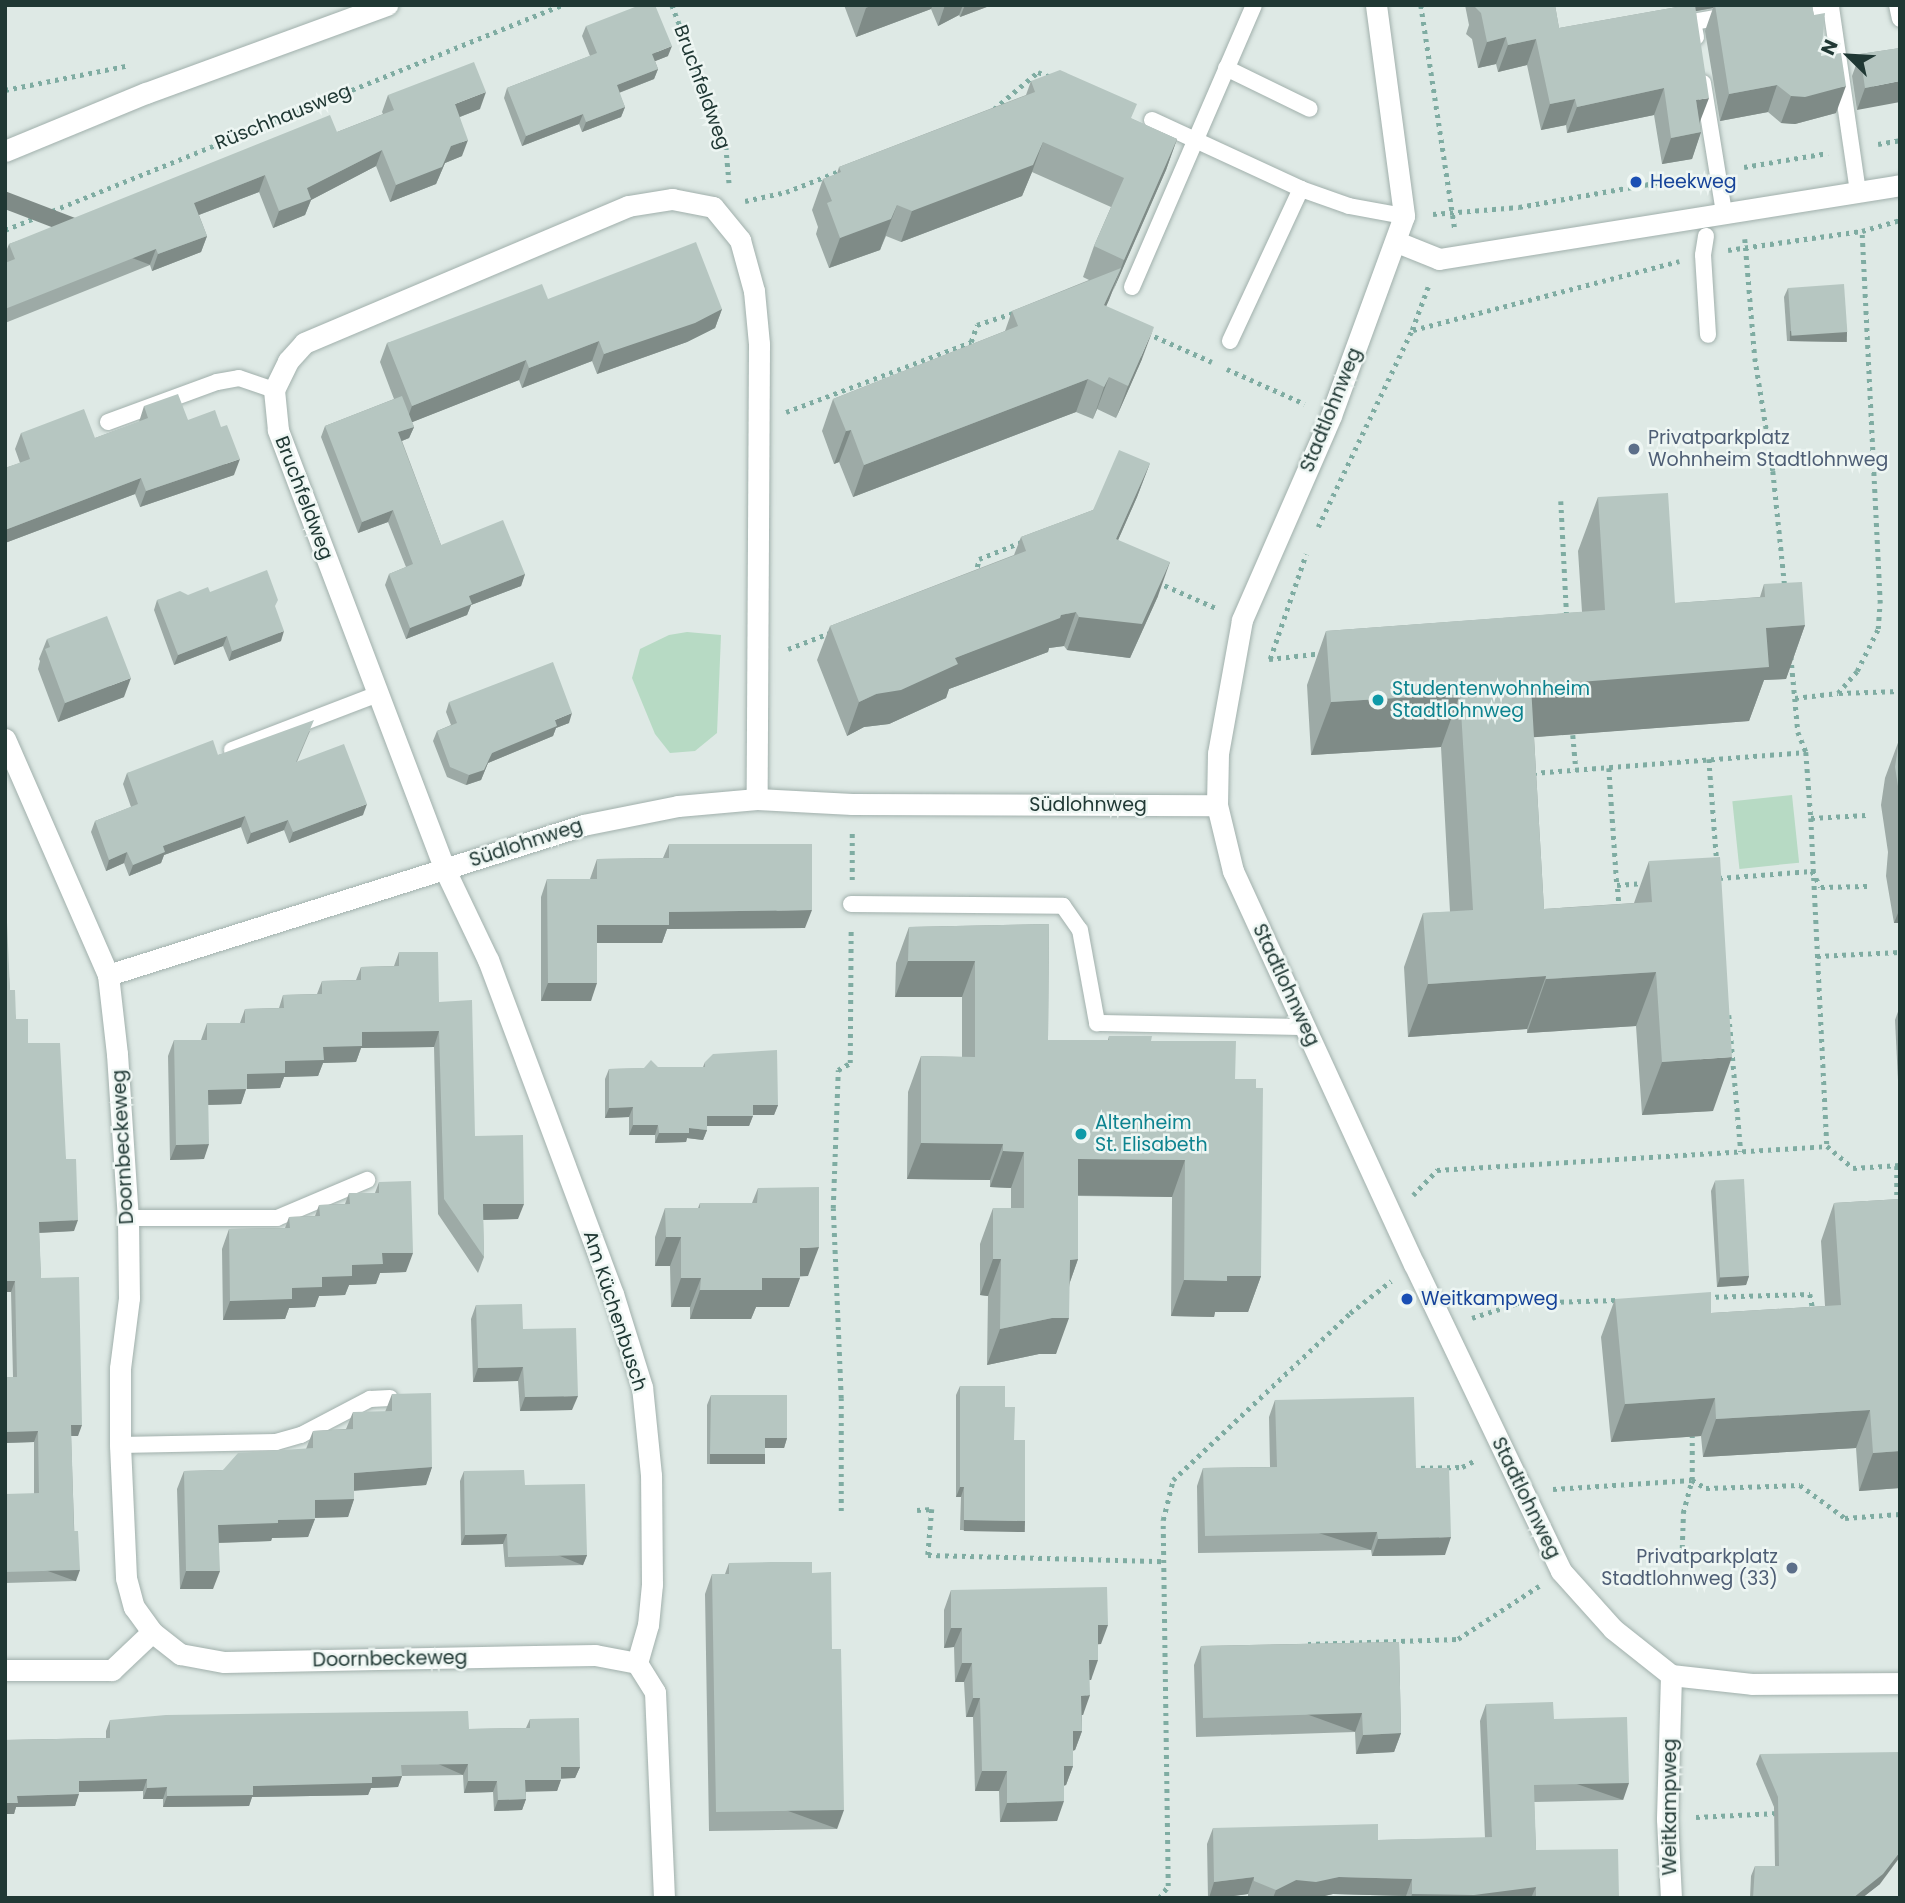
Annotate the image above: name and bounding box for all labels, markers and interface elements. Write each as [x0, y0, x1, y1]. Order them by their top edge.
north arrow [1814, 21, 1884, 91]
street label: Bruchfeldweg [669, 22, 735, 152]
text: N [1814, 35, 1845, 59]
street label: Rüschhausweg [212, 79, 354, 155]
place label: Heekweg [1650, 171, 1737, 193]
marker: Heekweg [1628, 174, 1644, 190]
street label: Stadtlohnweg [1296, 345, 1366, 475]
place label: Privatparkplatz Wohnheim Stadtlohnweg [1648, 427, 1888, 471]
street label: Bruchfeldweg [270, 433, 338, 563]
marker: Privatparkplatz Wohnheim Stadtlohnweg [1626, 441, 1642, 457]
place label: Studentenwohnheim Stadtlohnweg [1392, 678, 1590, 722]
marker: Studentenwohnheim Stadtlohnweg [1370, 692, 1386, 708]
street label: Südlohnweg [1029, 794, 1147, 816]
street label: Südlohnweg [467, 814, 585, 872]
street label: Stadtlohnweg [1248, 920, 1324, 1050]
street label: Doornbeckeweg [108, 1069, 138, 1225]
place label: Altenheim St. Elisabeth [1095, 1112, 1208, 1156]
marker: Altenheim St. Elisabeth [1073, 1126, 1089, 1142]
street label: Am Küchenbusch [578, 1228, 652, 1394]
place label: Weitkampweg [1421, 1288, 1558, 1310]
marker: Weitkampweg [1399, 1291, 1415, 1307]
street label: Stadtlohnweg [1487, 1434, 1565, 1562]
place label: Privatparkplatz Stadtlohnweg (33) [1601, 1546, 1778, 1590]
marker: Privatparkplatz Stadtlohnweg (33) [1784, 1560, 1800, 1576]
street label: Doornbeckeweg [312, 1646, 468, 1672]
street label: Weitkampweg [1659, 1738, 1681, 1876]

